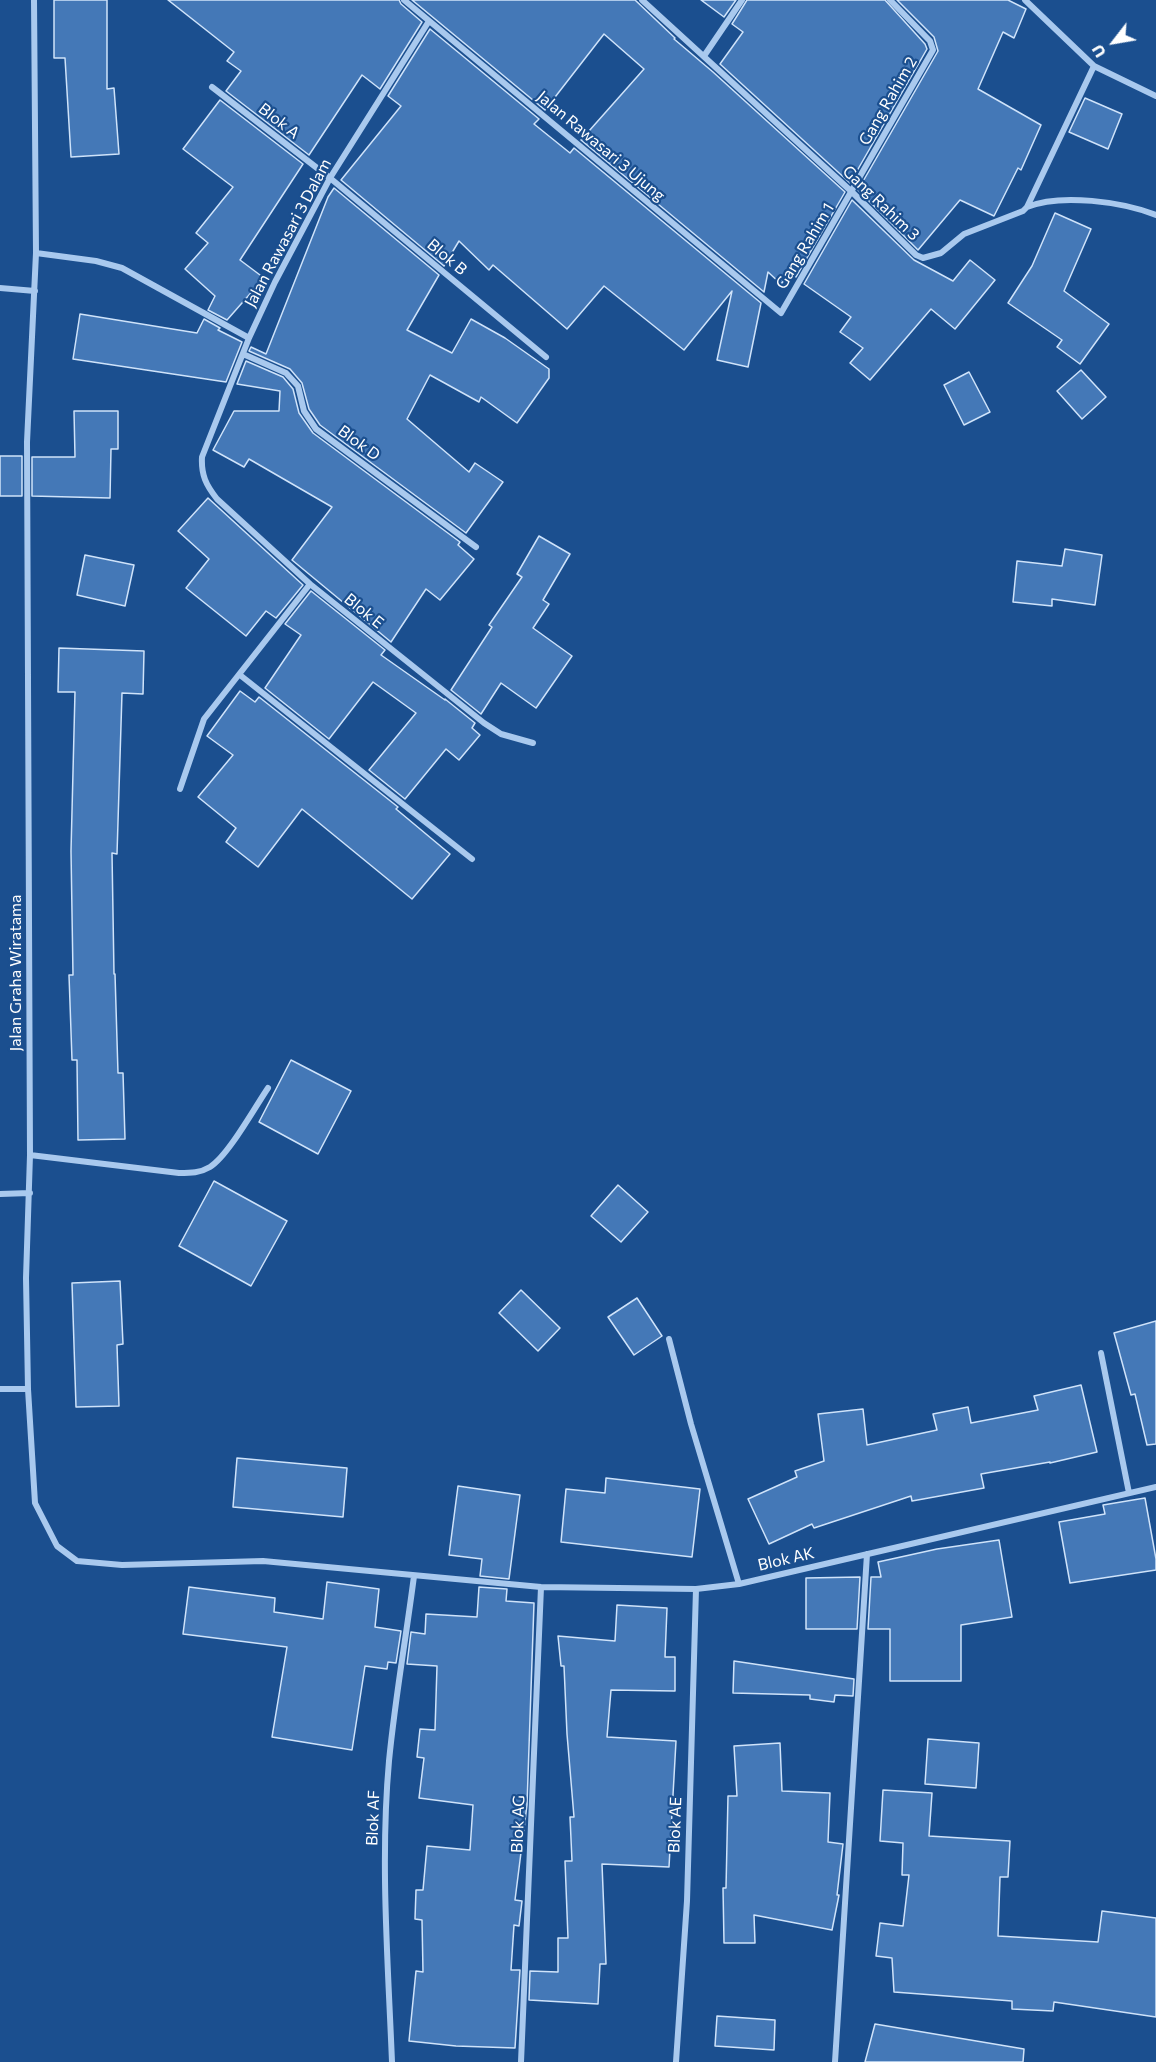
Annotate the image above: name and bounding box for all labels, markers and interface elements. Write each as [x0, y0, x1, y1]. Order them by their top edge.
north arrow [1084, 12, 1144, 72]
text: U [1087, 42, 1109, 61]
street label: Gang Rahim 2 [855, 53, 921, 149]
street label: Jalan Rawasari 3 Ujung [533, 87, 669, 205]
street label: Blok A [255, 99, 303, 143]
street label: Jalan Rawasari 3 Dalam [241, 155, 335, 311]
street label: Gang Rahim 3 [839, 162, 923, 244]
street label: Gang Rahim 1 [772, 199, 838, 293]
street label: Blok B [423, 235, 471, 279]
street label: Blok D [334, 421, 384, 465]
street label: Blok E [340, 589, 388, 633]
street label: Jalan Graha Wiratama [6, 895, 26, 1051]
street label: Blok AK [756, 1543, 816, 1575]
street label: Blok AF [362, 1790, 384, 1846]
street label: Blok AG [507, 1795, 529, 1853]
street label: Blok AE [664, 1797, 686, 1853]

